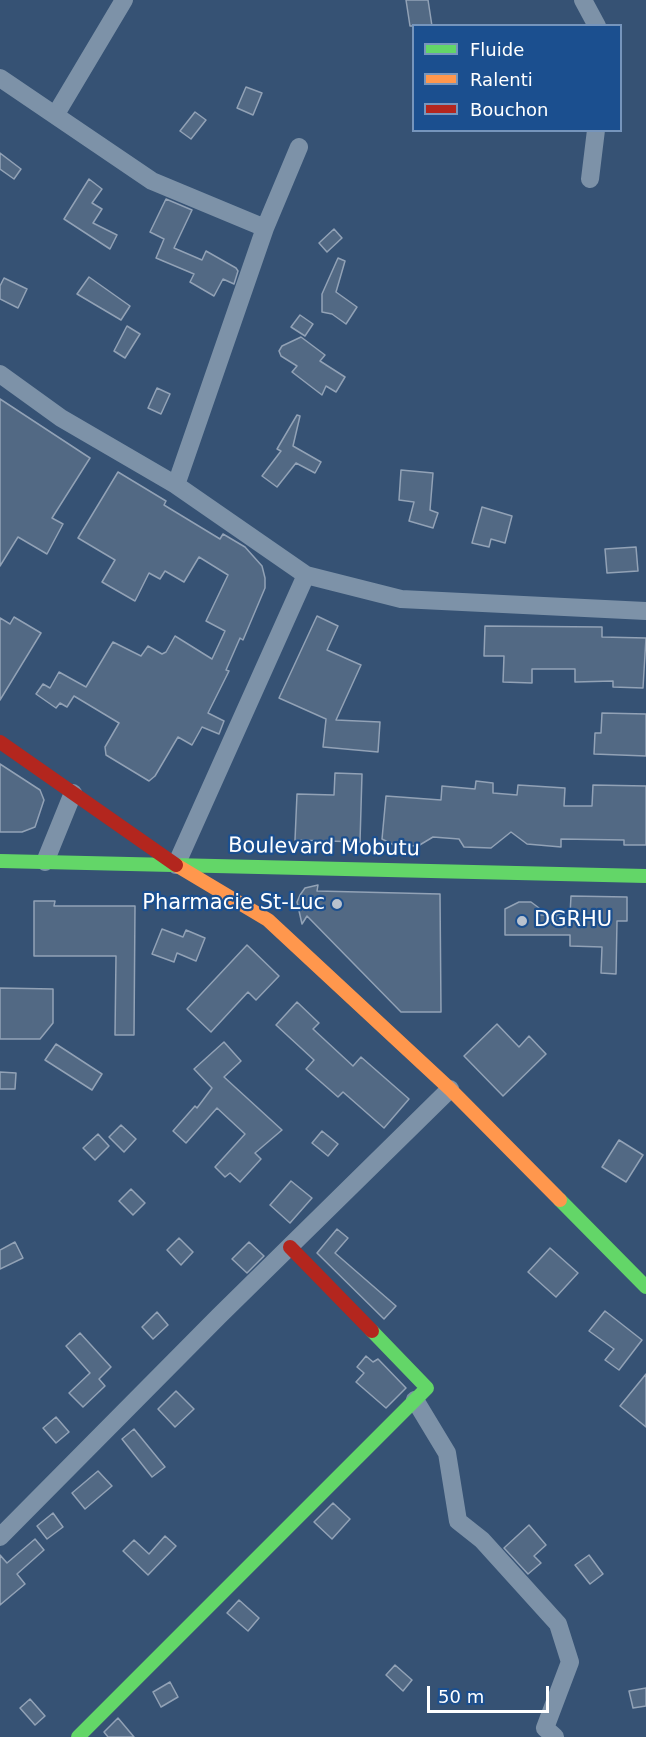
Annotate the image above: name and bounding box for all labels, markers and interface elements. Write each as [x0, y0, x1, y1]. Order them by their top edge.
legend [412, 24, 622, 132]
text: Fluide [470, 39, 524, 60]
text: Ralenti [470, 69, 533, 90]
text: Bouchon [470, 99, 549, 120]
street label: Boulevard Mobutu [228, 834, 420, 862]
place label: Pharmacie St-Luc [142, 891, 325, 917]
marker: Pharmacie St-Luc [330, 897, 344, 911]
place label: DGRHU [534, 908, 612, 934]
marker: DGRHU [515, 914, 529, 928]
scale bar [430, 1674, 552, 1712]
text: 50 m [438, 1686, 484, 1707]

